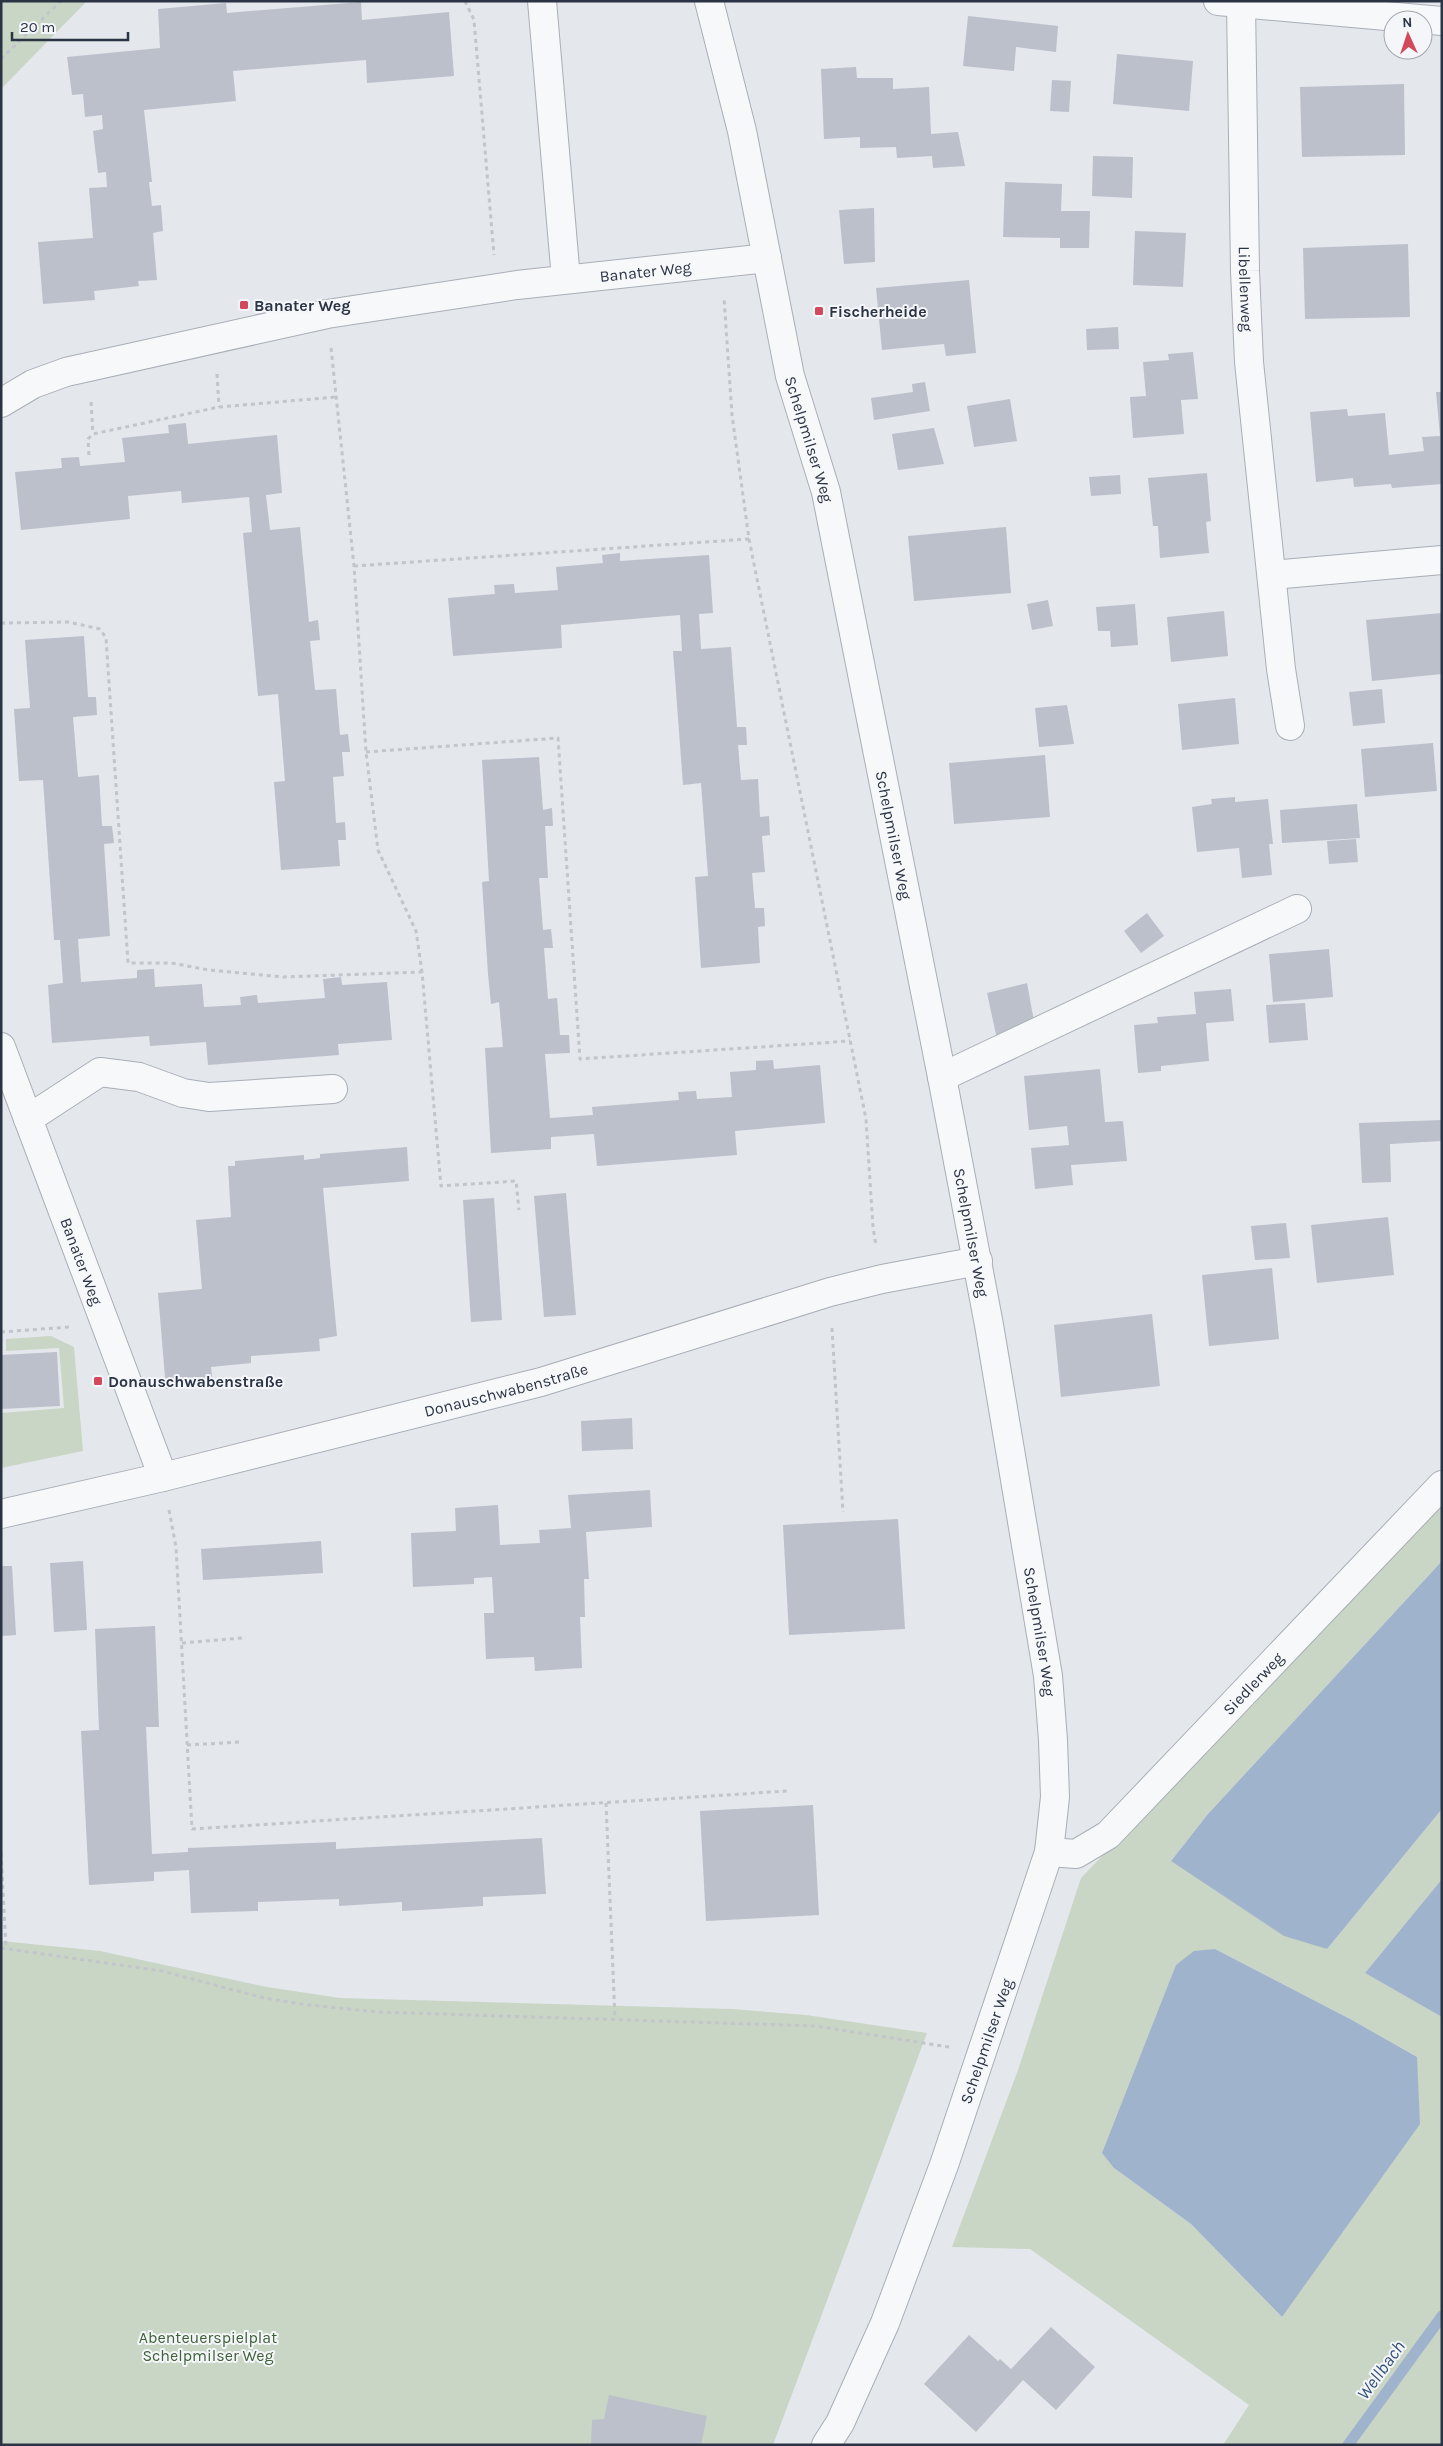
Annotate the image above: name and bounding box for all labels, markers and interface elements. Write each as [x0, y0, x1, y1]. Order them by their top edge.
scale bar [12, 10, 129, 42]
north arrow [1383, 10, 1433, 60]
text: N [1402, 14, 1413, 31]
text: 20 m [20, 18, 55, 36]
street label: Libellenweg [1235, 246, 1257, 332]
street label: Banater Weg [599, 257, 692, 286]
place label: Banater Weg [254, 296, 350, 315]
marker: Banater Weg [238, 299, 250, 311]
place label: Fischerheide [829, 302, 927, 321]
marker: Fischerheide [813, 305, 825, 317]
street label: Schelpmilser Weg [781, 374, 837, 504]
street label: Schelpmilser Weg [871, 769, 916, 901]
street label: Schelpmilser Weg [949, 1166, 993, 1299]
street label: Banater Weg [56, 1215, 106, 1308]
street label: Donauschwabenstraße [422, 1359, 590, 1421]
place label: Donauschwabenstraße [108, 1372, 283, 1391]
marker: Donauschwabenstraße [92, 1375, 104, 1387]
street label: Schelpmilser Weg [1020, 1565, 1059, 1697]
street label: Siedlerweg [1219, 1648, 1287, 1719]
street label: Schelpmilser Weg [956, 1976, 1017, 2106]
park label: Abenteuerspielplat Schelpmilser Weg [139, 2328, 277, 2365]
water label: Wellbach [1352, 2336, 1410, 2404]

